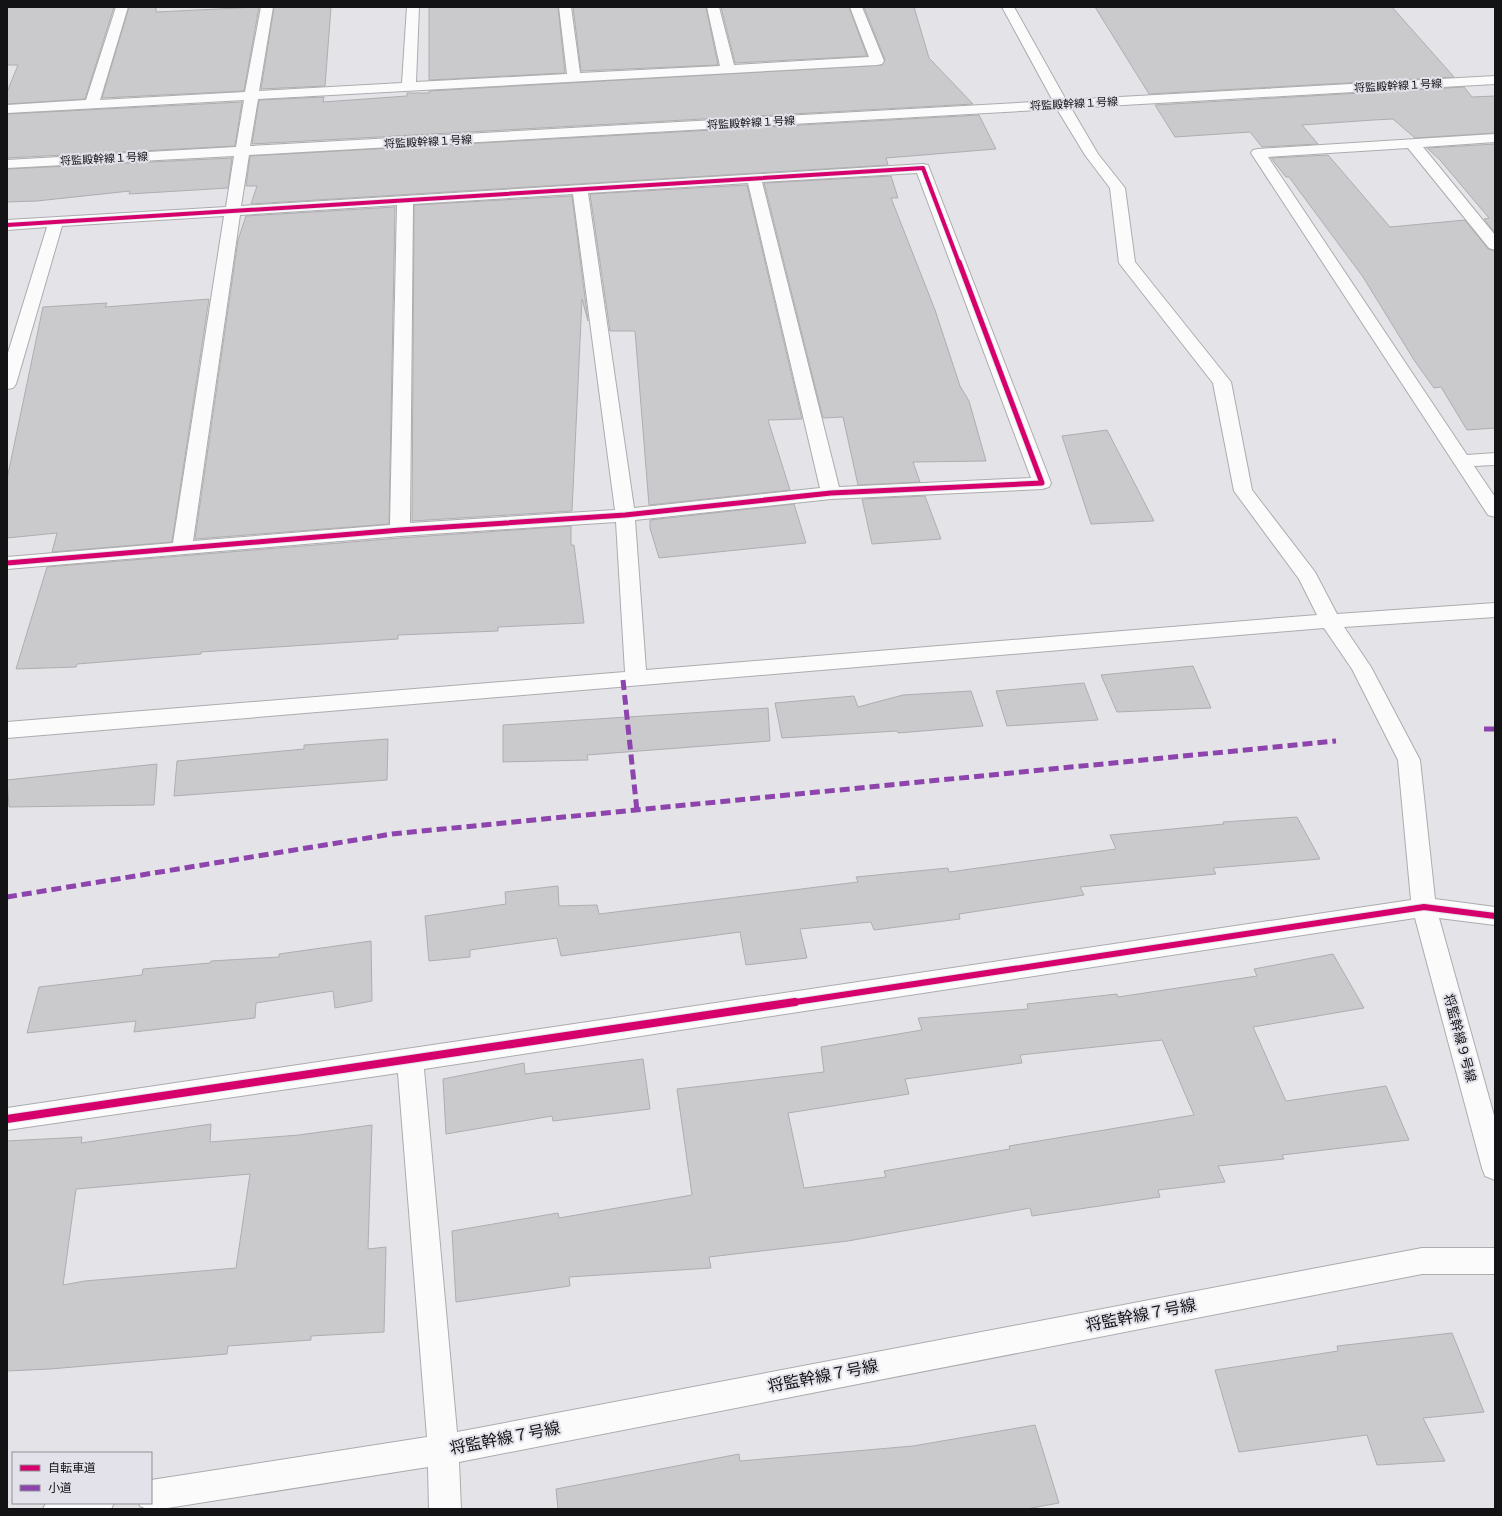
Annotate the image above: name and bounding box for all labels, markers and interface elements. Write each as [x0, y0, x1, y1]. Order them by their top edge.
street label: 将監殿幹線１号線 [1354, 77, 1442, 95]
street label: 将監殿幹線１号線 [1030, 95, 1118, 113]
street label: 将監殿幹線１号線 [707, 114, 795, 132]
street label: 将監殿幹線１号線 [384, 133, 472, 151]
street label: 将監殿幹線１号線 [60, 150, 148, 168]
street label: 将監幹線９号線 [1441, 992, 1479, 1084]
street label: 将監幹線７号線 [1084, 1295, 1198, 1335]
street label: 将監幹線７号線 [766, 1356, 880, 1396]
street label: 将監幹線７号線 [448, 1418, 562, 1458]
legend [12, 1452, 152, 1504]
text: 自転車道 [48, 1461, 96, 1475]
text: 小道 [48, 1481, 72, 1495]

